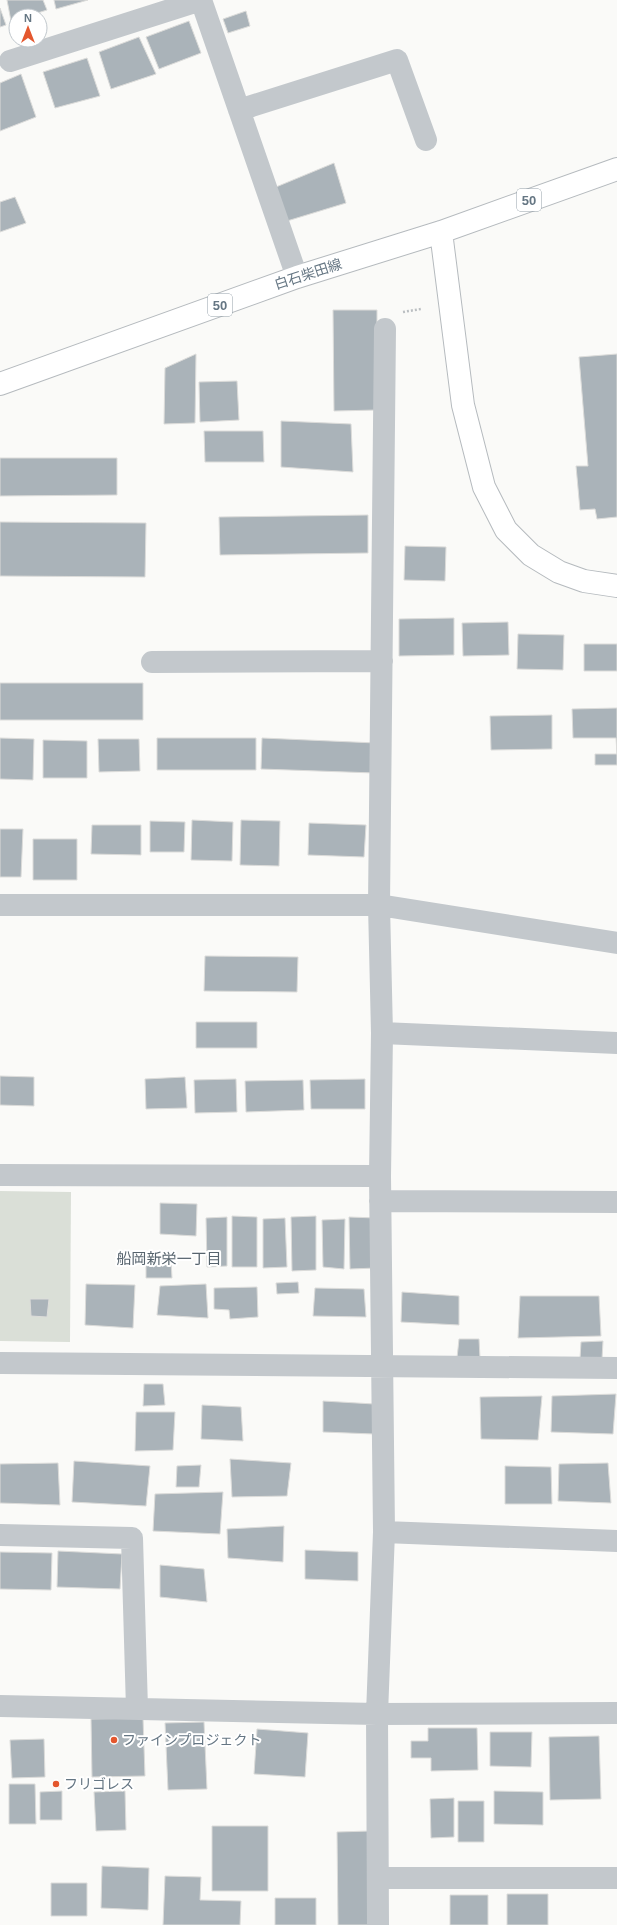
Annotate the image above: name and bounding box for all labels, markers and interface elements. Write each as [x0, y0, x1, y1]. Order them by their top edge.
north arrow [8, 8, 48, 48]
text: N [24, 12, 32, 24]
road number: 50 [517, 189, 541, 211]
street label: 白石柴田線 [272, 256, 344, 292]
road number: 50 [208, 294, 232, 316]
district label: 船岡新栄一丁目 [116, 1250, 222, 1267]
place label: ファインプロジェクト [122, 1732, 262, 1748]
marker: ファインプロジェクト [109, 1735, 119, 1745]
place label: フリゴレス [64, 1776, 134, 1792]
marker: フリゴレス [51, 1779, 61, 1789]

